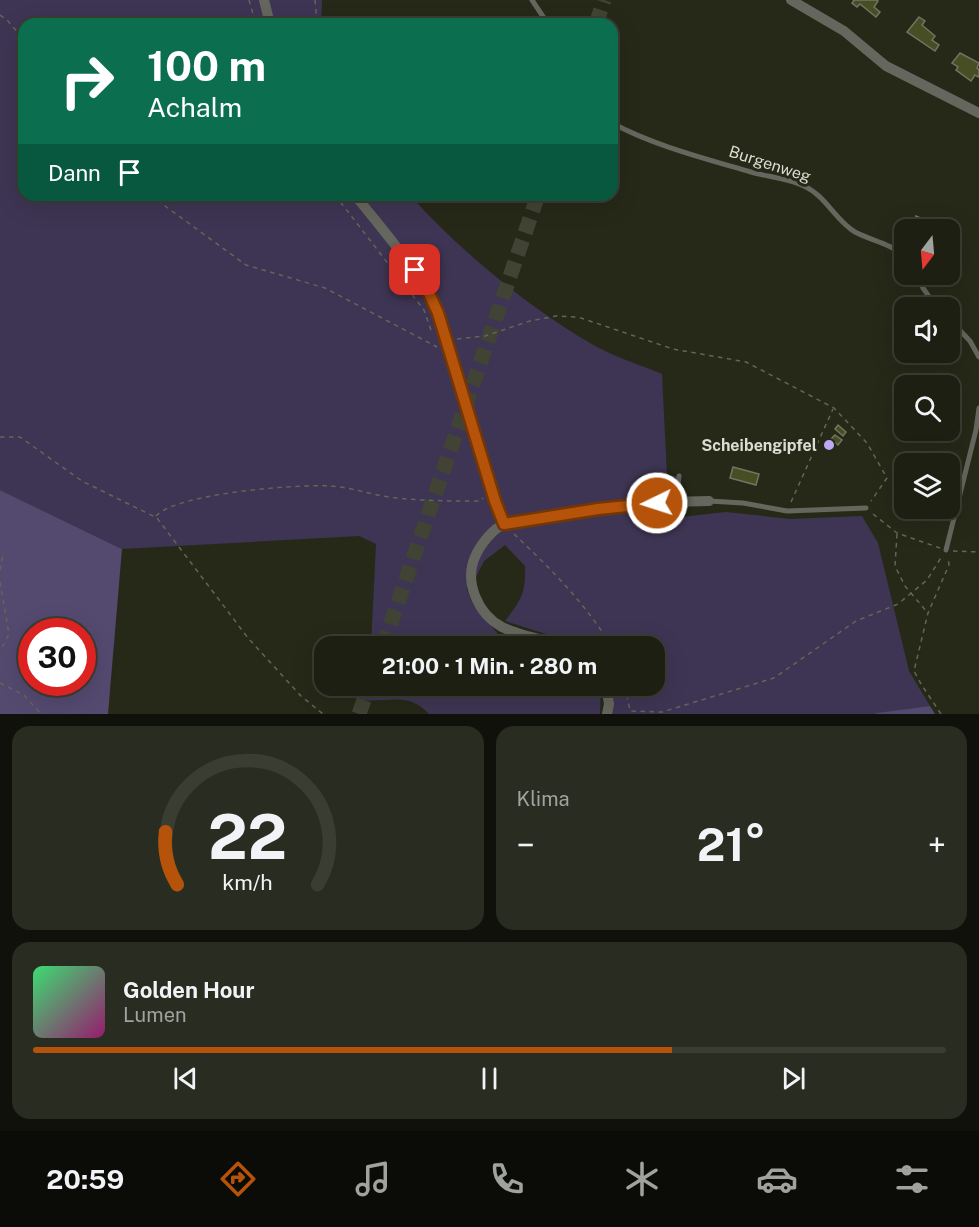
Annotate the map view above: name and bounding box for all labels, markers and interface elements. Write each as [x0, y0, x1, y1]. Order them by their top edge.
text: 100 m [147, 41, 266, 90]
icon: right [48, 42, 126, 120]
text: Achalm [147, 91, 242, 123]
street label: Burgenweg [727, 142, 813, 186]
icon: arrive [113, 156, 146, 189]
text: Dann [48, 160, 101, 186]
north arrow [894, 219, 960, 285]
map controls [894, 219, 960, 519]
pin [389, 244, 440, 295]
icon: arrive [398, 253, 431, 286]
button: sound [894, 297, 960, 363]
button: search [894, 375, 960, 441]
place label: Scheibengipfel [701, 436, 817, 455]
marker: Scheibengipfel [822, 438, 836, 452]
button: layers [894, 453, 960, 519]
position arrow [625, 471, 689, 535]
speed limit sign: 30 [18, 618, 96, 696]
text: 21:00 · 1 Min. · 280 m [382, 653, 597, 679]
text: Klima [517, 787, 570, 811]
text: 22 [208, 800, 287, 873]
text: 21° [697, 818, 766, 871]
text: − [517, 826, 535, 864]
text: + [928, 826, 946, 864]
text: km/h [223, 870, 273, 895]
text: Golden Hour [123, 977, 254, 1003]
text: Lumen [123, 1003, 187, 1027]
icon: previous [169, 1062, 202, 1095]
icon: pause [473, 1062, 506, 1095]
icon: next [777, 1062, 810, 1095]
icon: directions [217, 1158, 259, 1200]
icon: music [352, 1158, 394, 1200]
icon: phone [486, 1158, 528, 1200]
icon: climate [621, 1158, 663, 1200]
icon: car [756, 1158, 798, 1200]
icon: filters [891, 1158, 933, 1200]
text: 20:59 [46, 1163, 124, 1195]

